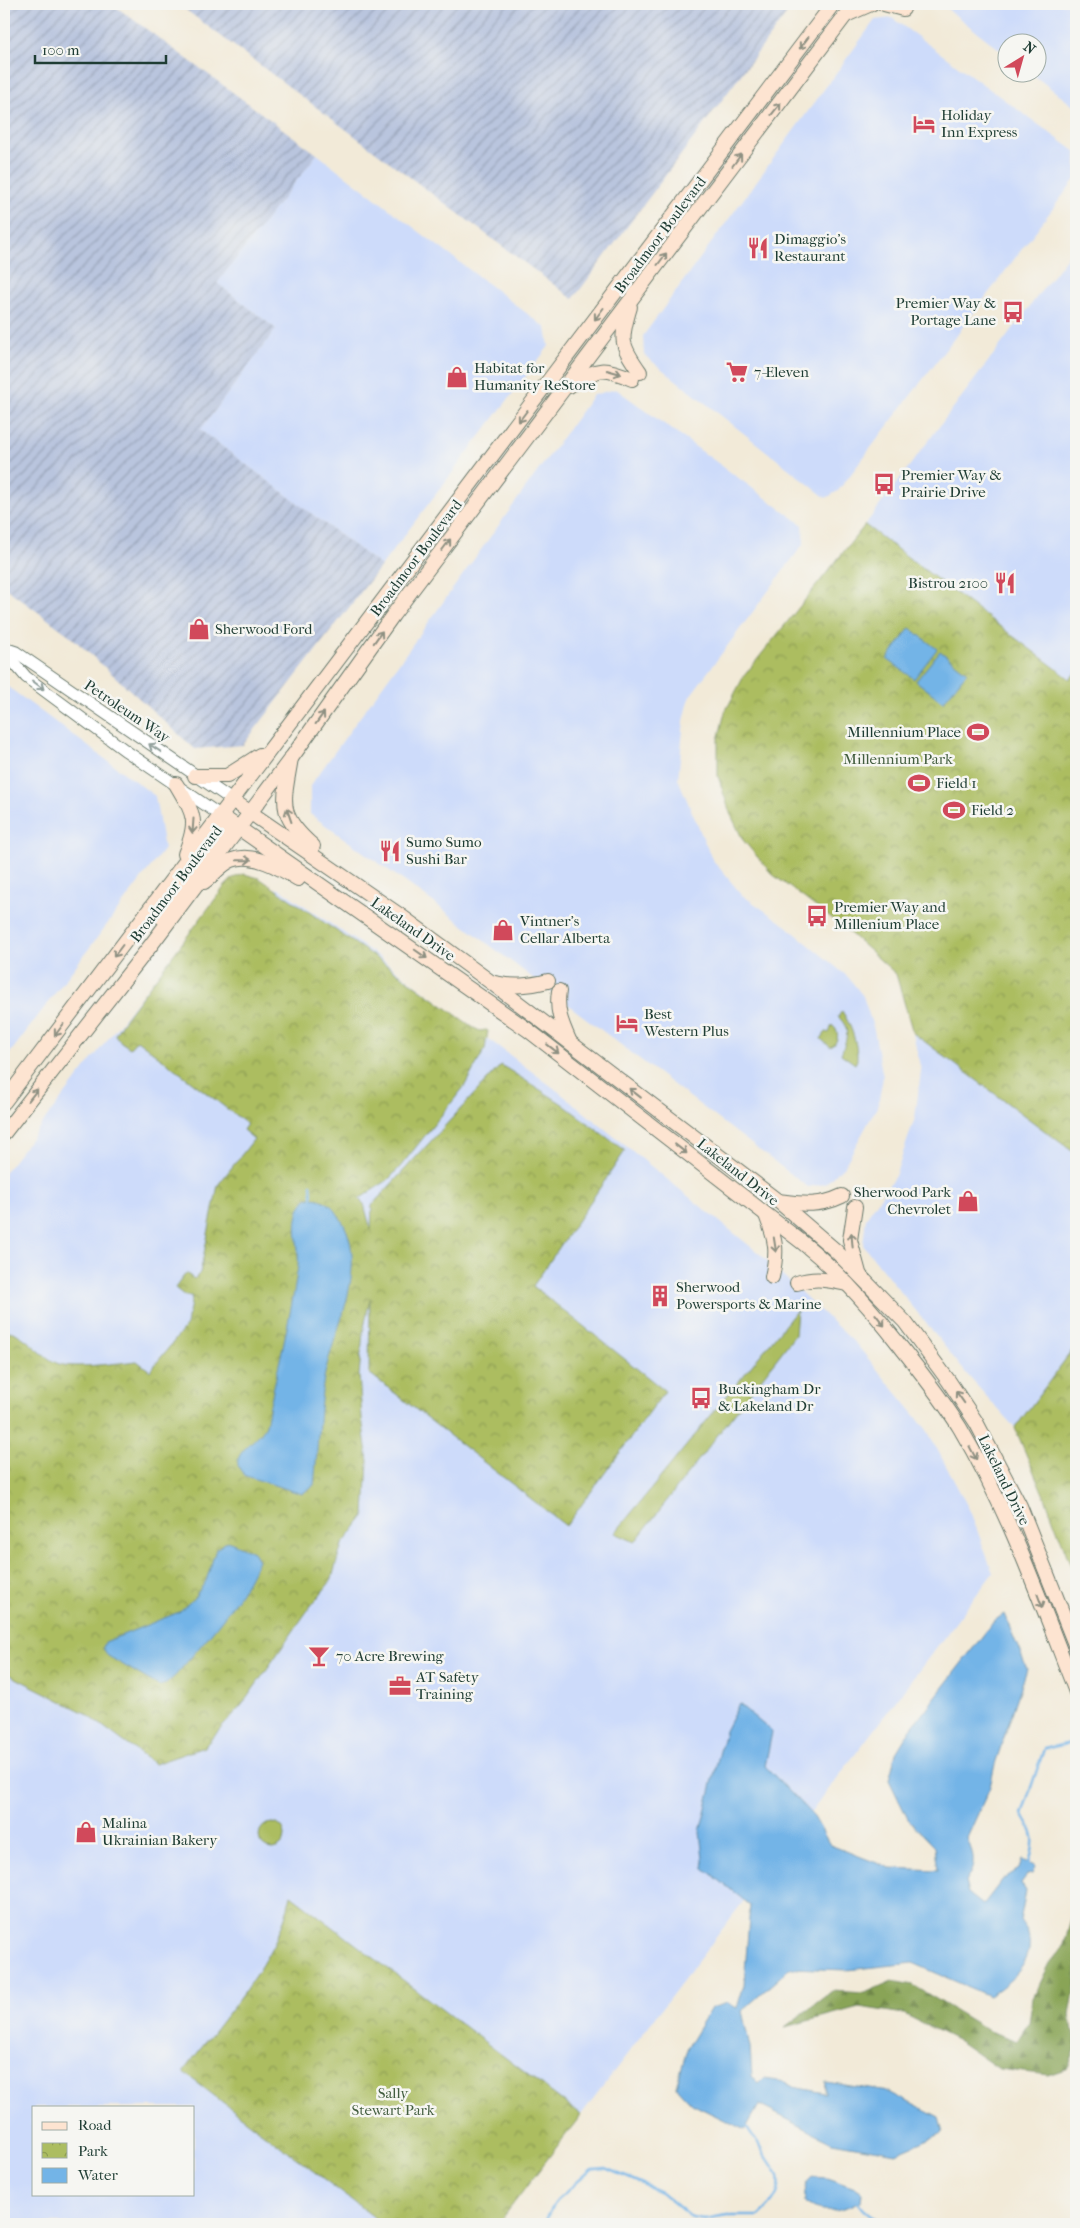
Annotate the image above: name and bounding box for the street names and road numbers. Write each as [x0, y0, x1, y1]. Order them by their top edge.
street label: Broadmoor Boulevard [610, 172, 710, 297]
street label: Broadmoor Boulevard [366, 495, 466, 620]
street label: Petroleum Way [81, 676, 174, 747]
street label: Broadmoor Boulevard [126, 821, 226, 946]
street label: Lakeland Drive [367, 893, 459, 965]
street label: Lakeland Drive [694, 1135, 783, 1210]
street label: Lakeland Drive [974, 1432, 1034, 1529]

